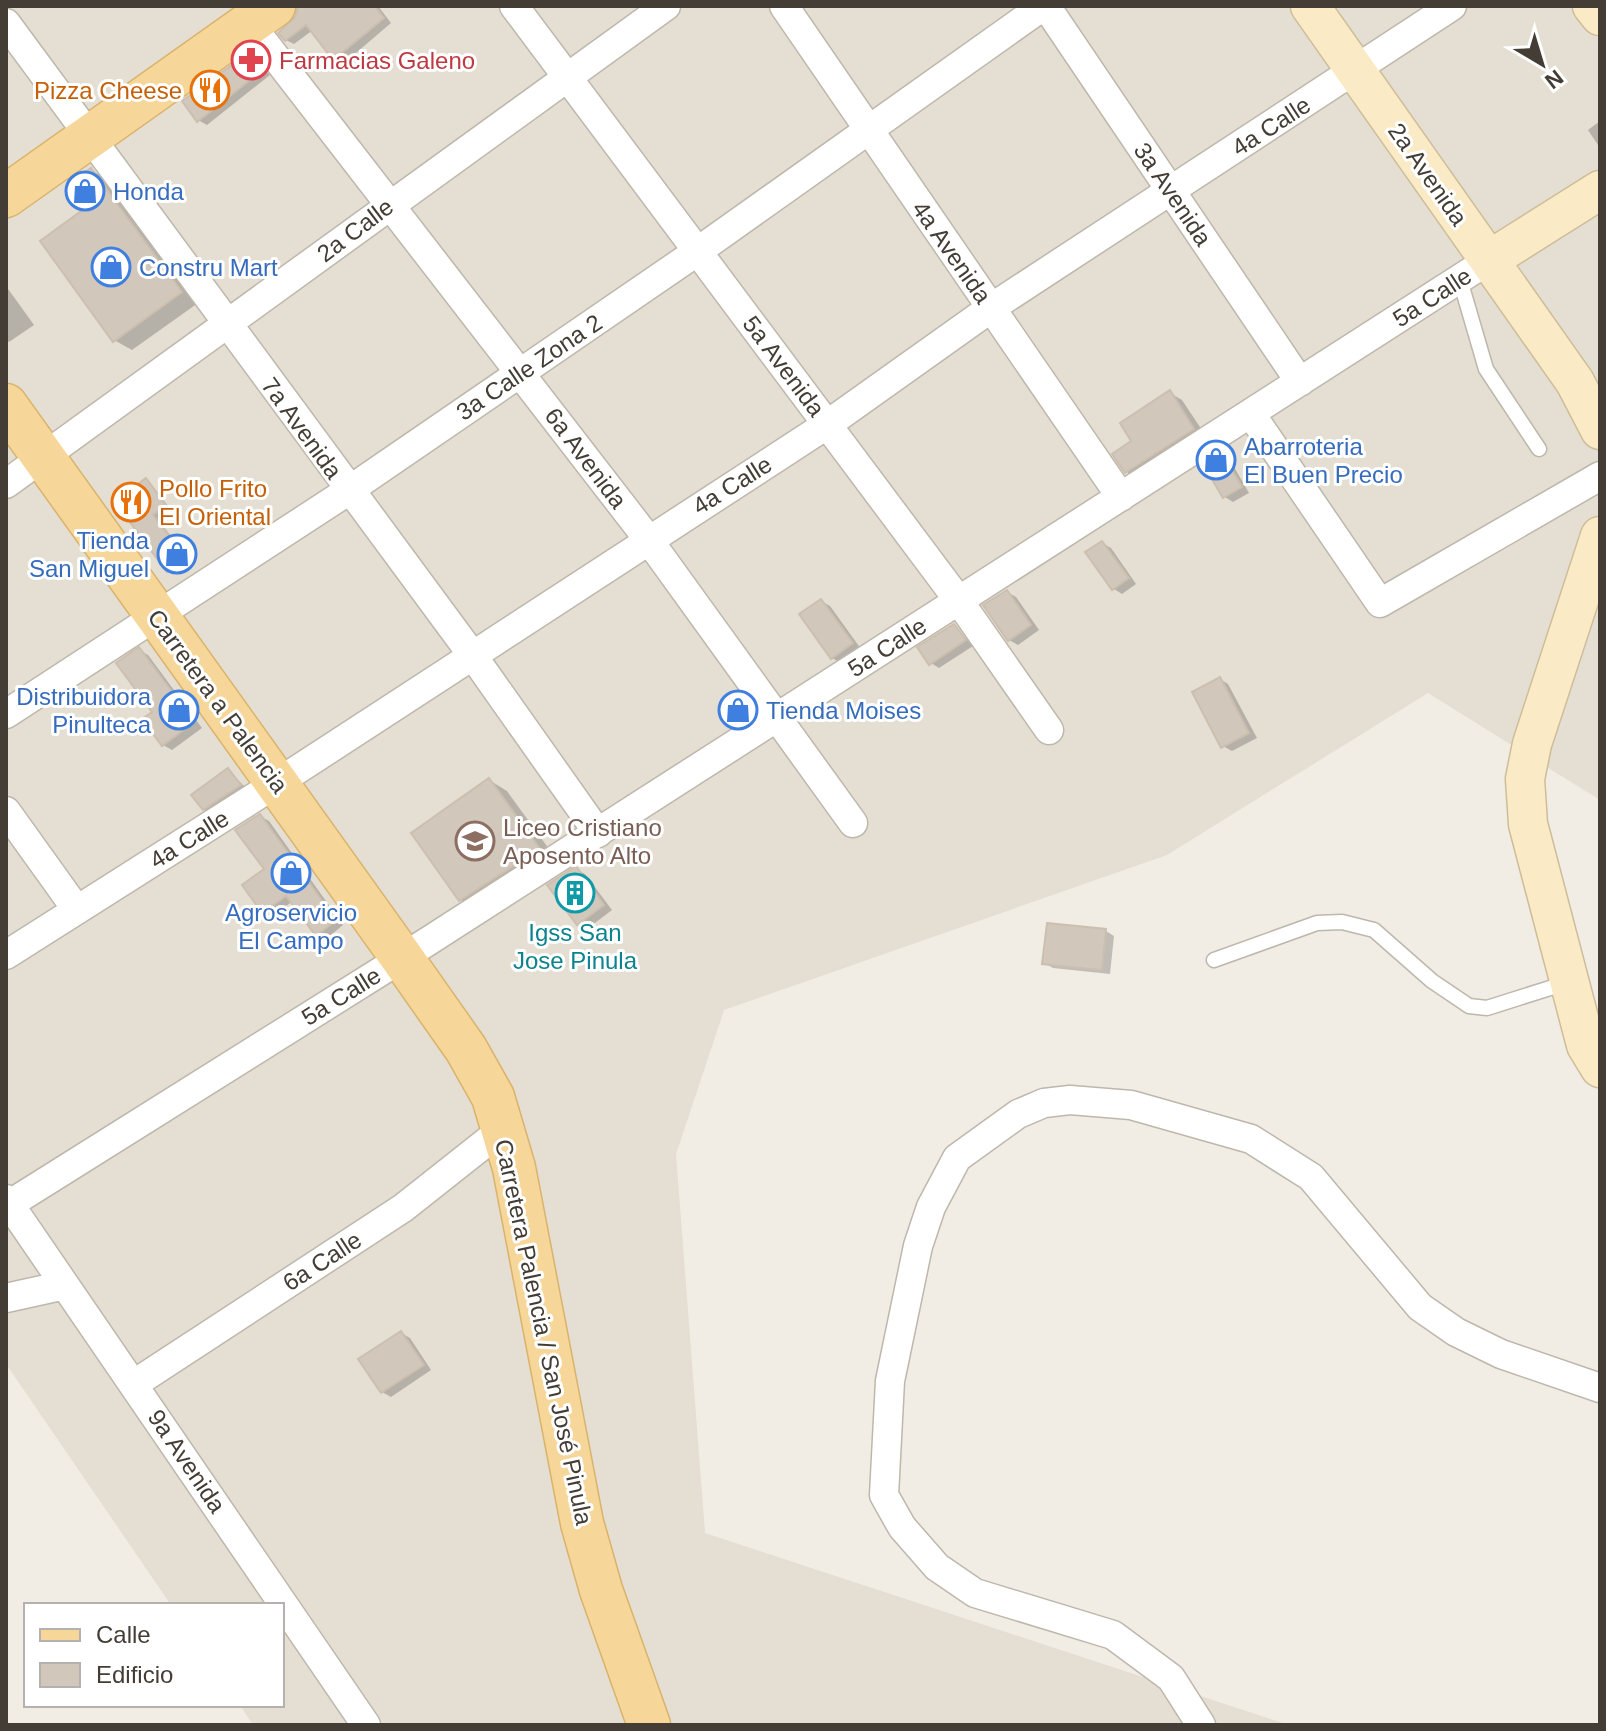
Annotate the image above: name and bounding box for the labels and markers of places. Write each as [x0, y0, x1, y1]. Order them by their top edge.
pharmacy icon: Farmacias Galeno [230, 39, 272, 81]
place label: Farmacias Galeno [279, 47, 475, 74]
restaurant icon: Pizza Cheese [189, 69, 231, 111]
place label: Pizza Cheese [34, 77, 182, 104]
shop icon: Honda [64, 170, 106, 212]
place label: Honda [113, 178, 184, 205]
shop icon: Constru Mart [90, 246, 132, 288]
place label: Constru Mart [139, 254, 278, 281]
place label: Abarroteria El Buen Precio [1244, 433, 1403, 488]
shop icon: Abarroteria El Buen Precio [1195, 439, 1237, 481]
place label: Pollo Frito El Oriental [159, 475, 271, 530]
restaurant icon: Pollo Frito El Oriental [110, 481, 152, 523]
place label: Tienda San Miguel [29, 527, 150, 582]
shop icon: Tienda San Miguel [156, 533, 198, 575]
place label: Distribuidora Pinulteca [16, 683, 152, 738]
shop icon: Distribuidora Pinulteca [158, 689, 200, 731]
shop icon: Tienda Moises [717, 689, 759, 731]
place label: Tienda Moises [766, 697, 921, 724]
place label: Liceo Cristiano Aposento Alto [503, 814, 662, 869]
school or university icon: Liceo Cristiano Aposento Alto [454, 820, 496, 862]
shop icon: Agroservicio El Campo [270, 852, 312, 894]
building icon: Igss San Jose Pinula [554, 872, 596, 914]
place label: Agroservicio El Campo [225, 899, 357, 954]
place label: Igss San Jose Pinula [513, 919, 638, 974]

